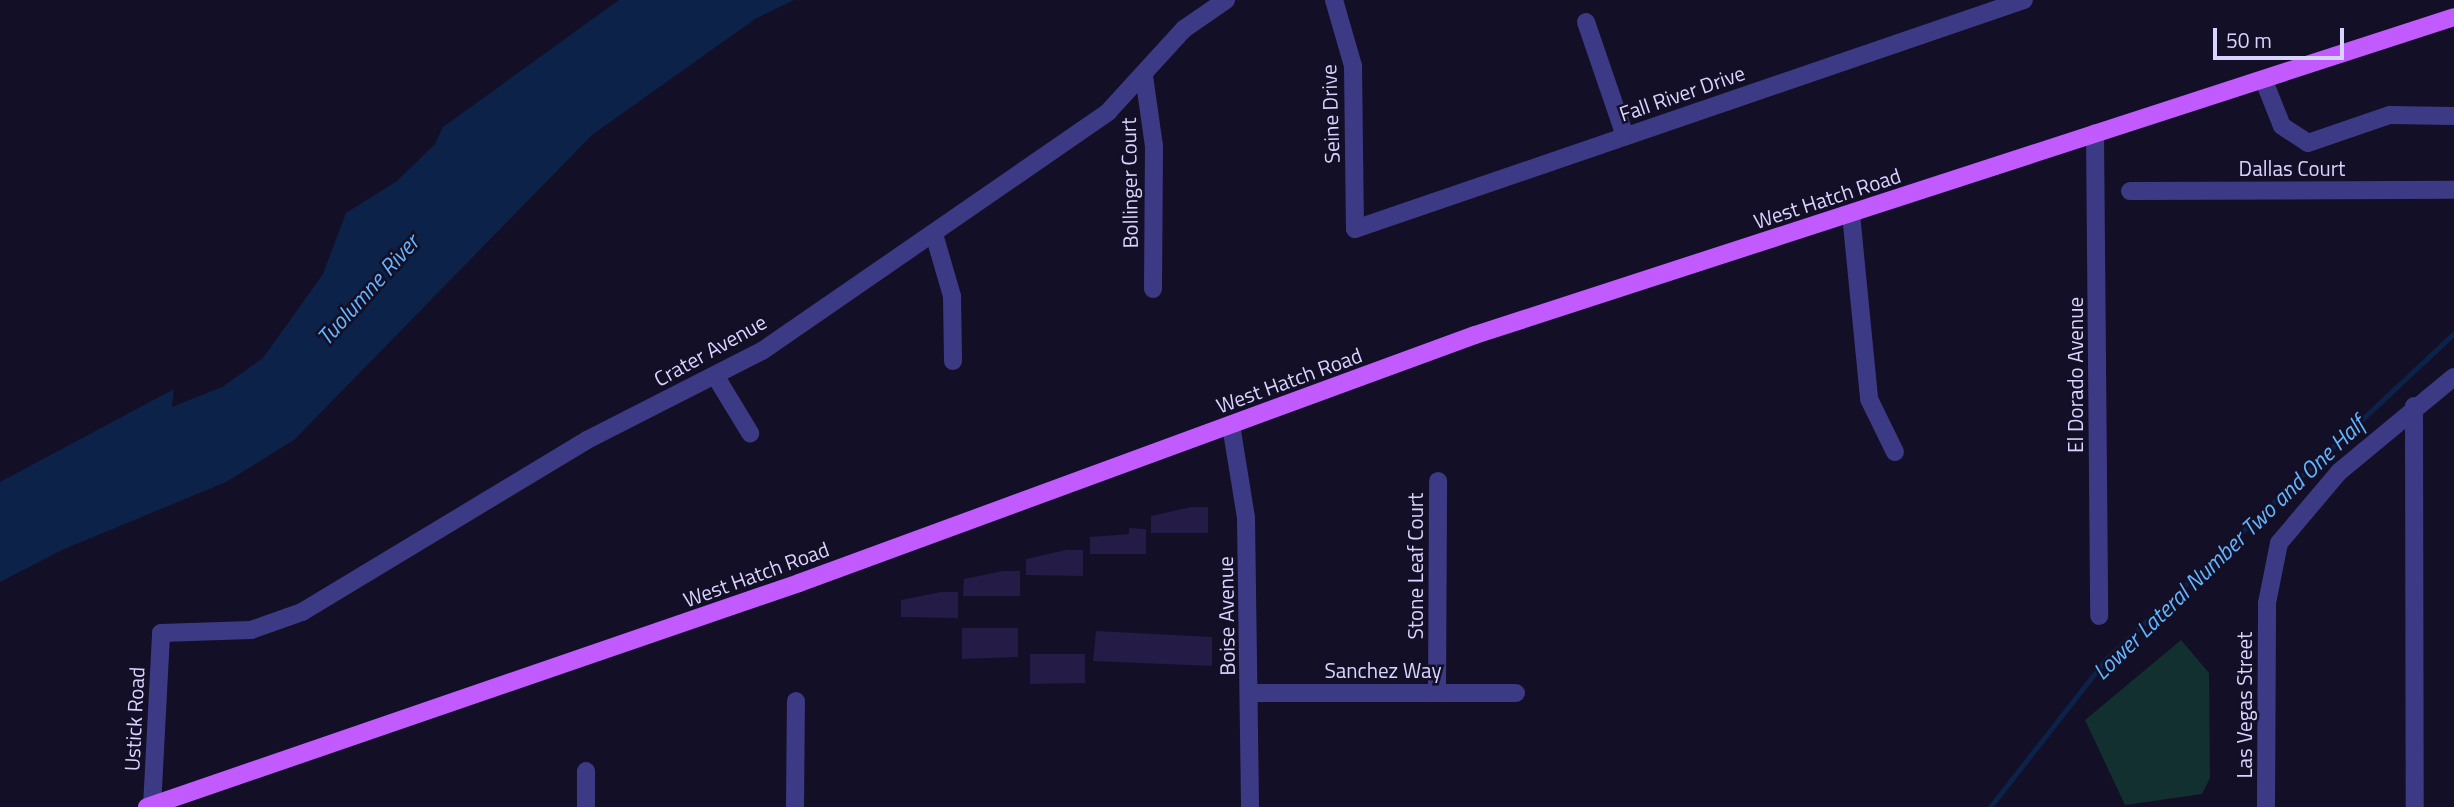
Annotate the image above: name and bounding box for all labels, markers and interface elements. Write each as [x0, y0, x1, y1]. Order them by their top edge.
scale bar [2216, 14, 2347, 58]
text: 50 m [2226, 24, 2272, 56]
street label: Fall River Drive [1616, 60, 1748, 126]
street label: Seine Drive [1316, 64, 1344, 164]
street label: Bollinger Court [1115, 117, 1143, 249]
street label: Dallas Court [2239, 155, 2345, 181]
street label: West Hatch Road [1750, 162, 1904, 234]
water label: Tuolumne River [311, 229, 425, 351]
street label: El Dorado Avenue [2062, 297, 2088, 453]
street label: Crater Avenue [649, 309, 771, 391]
street label: West Hatch Road [1213, 342, 1365, 418]
water label: Lower Lateral Number Two and One Half [2087, 410, 2371, 686]
street label: Stone Leaf Court [1402, 493, 1428, 639]
street label: West Hatch Road [680, 536, 832, 612]
street label: Boise Avenue [1212, 556, 1240, 676]
street label: Las Vegas Street [2231, 632, 2257, 778]
street label: Sanchez Way [1324, 657, 1442, 683]
street label: Ustick Road [119, 666, 149, 772]

